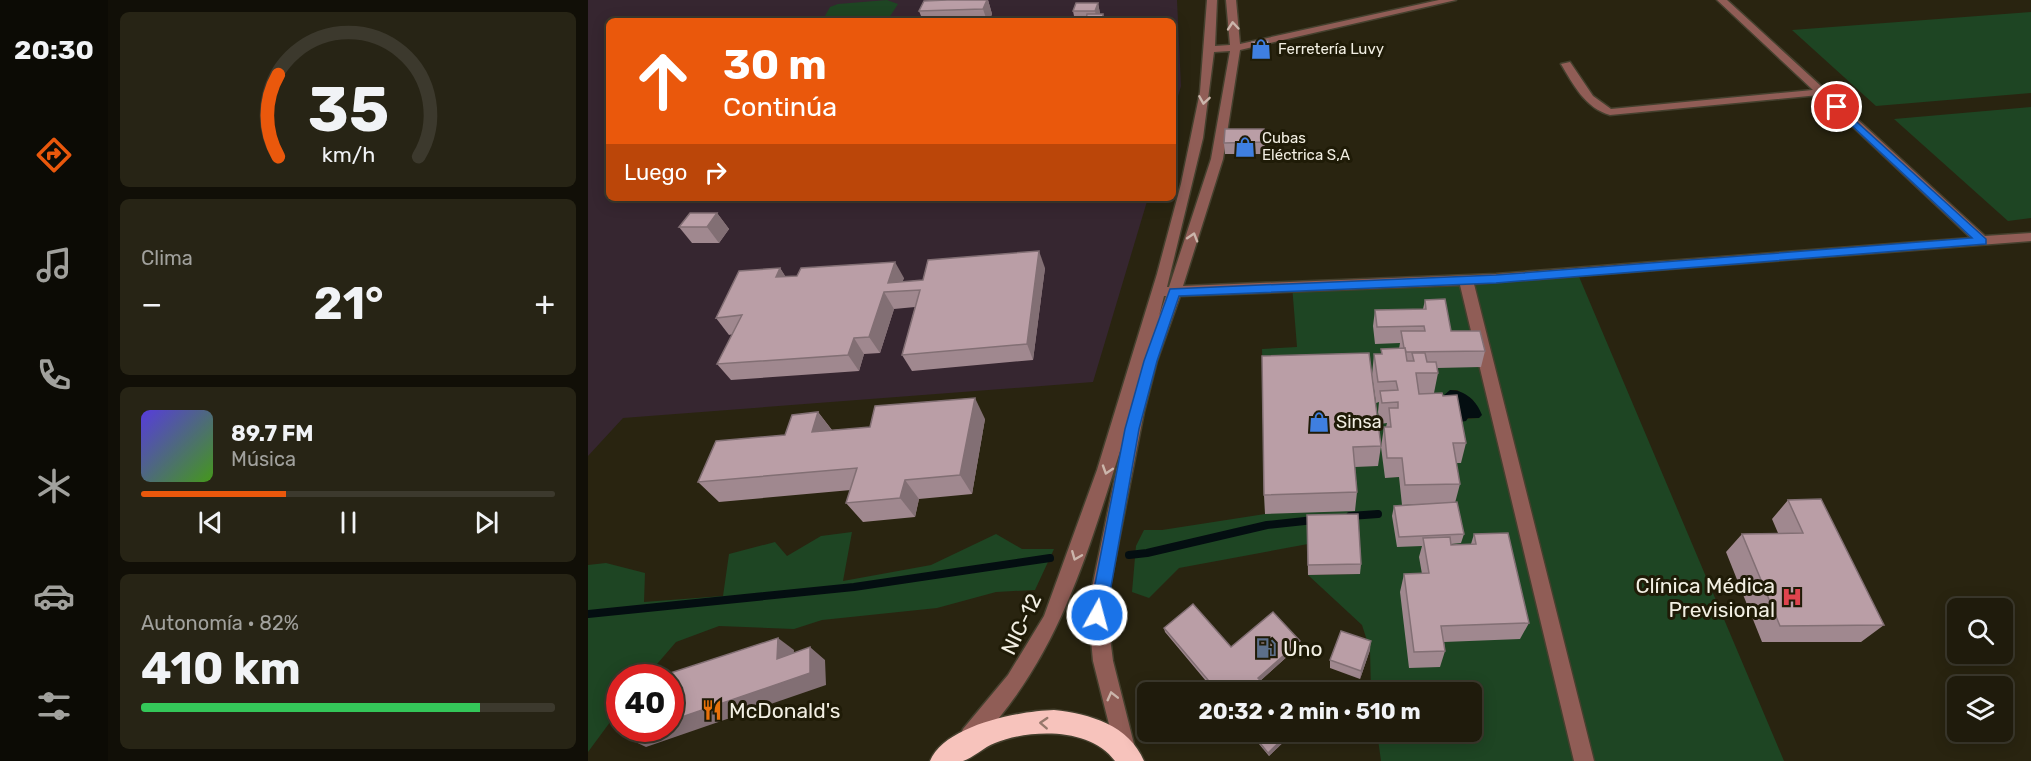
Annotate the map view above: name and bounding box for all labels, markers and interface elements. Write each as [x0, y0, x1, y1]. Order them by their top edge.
one-way arrow [1227, 21, 1240, 30]
text: 20:30 [14, 34, 94, 66]
shop icon: Ferretería Luvy [1249, 37, 1273, 61]
text: 30 m [723, 40, 827, 90]
place label: Ferretería Luvy [1278, 40, 1384, 58]
icon: ahead [624, 42, 702, 120]
text: 35 [307, 73, 389, 147]
pin [1811, 81, 1862, 132]
icon: arrive [1820, 90, 1853, 123]
text: Continúa [723, 91, 837, 123]
one-way arrow [1198, 95, 1210, 105]
place label: Cubas Eléctrica S,A [1262, 129, 1350, 164]
icon: directions [33, 134, 75, 176]
shop icon: Cubas Eléctrica S,A [1233, 135, 1257, 159]
text: km/h [321, 142, 375, 167]
icon: right [699, 156, 732, 189]
text: Luego [624, 159, 687, 186]
one-way arrow [1186, 232, 1198, 243]
icon: music [33, 244, 75, 286]
text: Clima [141, 246, 193, 270]
text: 21° [313, 277, 384, 330]
text: − [141, 284, 162, 323]
text: + [534, 284, 555, 323]
icon: phone [33, 354, 75, 396]
shop icon: Sinsa [1307, 410, 1331, 434]
place label: Sinsa [1336, 411, 1382, 433]
text: 89.7 FM [231, 420, 314, 447]
text: Música [231, 447, 296, 471]
one-way arrow [1102, 464, 1115, 475]
icon: climate [33, 465, 75, 507]
icon: previous [194, 506, 227, 539]
icon: pause [332, 506, 365, 539]
icon: next [470, 506, 503, 539]
one-way arrow [1071, 550, 1083, 561]
place label: Clínica Médica Previsional [1635, 573, 1775, 622]
icon: car [33, 575, 75, 617]
position arrow [1065, 583, 1129, 647]
hospital icon: Clínica Médica Previsional [1780, 585, 1804, 609]
street label: NIC-12 [996, 589, 1046, 659]
map controls [1947, 598, 2013, 742]
button: search [1947, 598, 2013, 664]
text: Autonomía · 82% [141, 611, 299, 635]
fuel station icon: Uno [1254, 636, 1278, 660]
place label: Uno [1283, 636, 1323, 661]
text: 410 km [141, 642, 301, 695]
speed limit sign: 40 [606, 664, 684, 742]
button: layers [1947, 676, 2013, 742]
icon: filters [33, 685, 75, 727]
one-way arrow [1107, 691, 1119, 702]
restaurant icon: McDonald's [700, 698, 724, 722]
place label: McDonald's [729, 698, 841, 723]
text: 20:32 · 2 min · 510 m [1198, 698, 1421, 725]
one-way arrow [1040, 717, 1049, 730]

